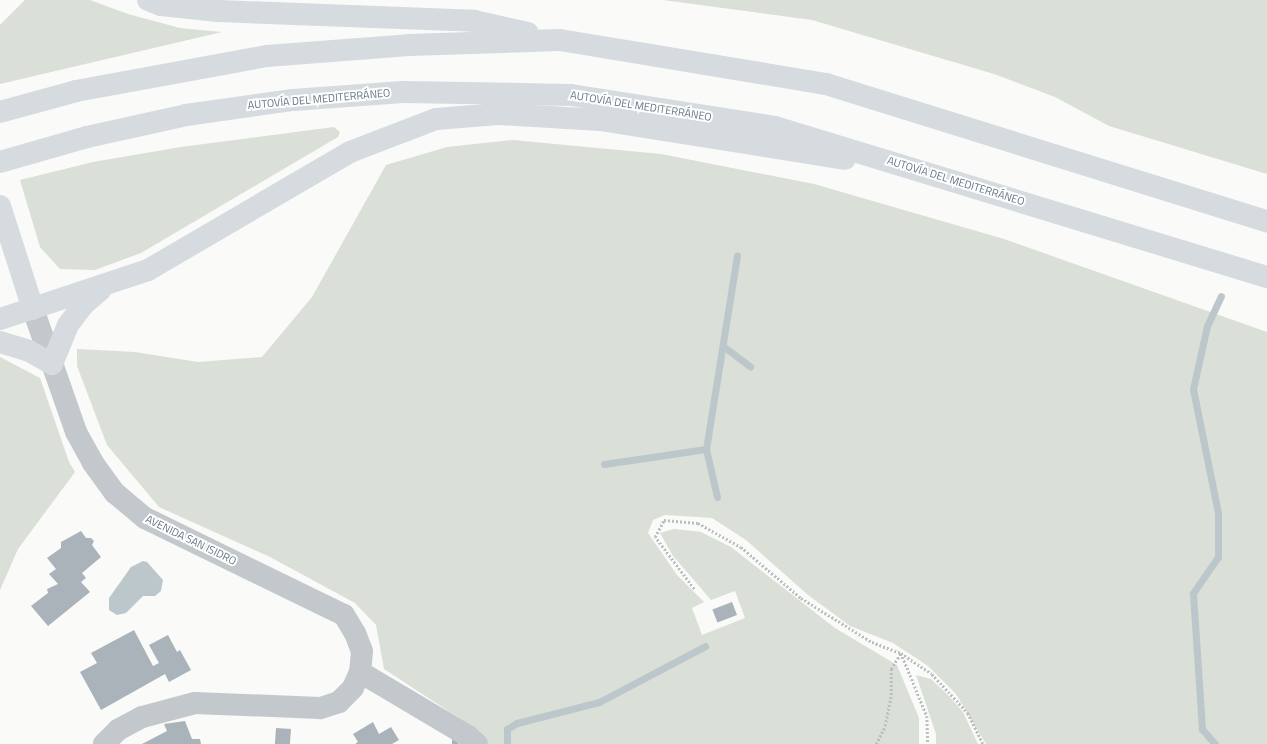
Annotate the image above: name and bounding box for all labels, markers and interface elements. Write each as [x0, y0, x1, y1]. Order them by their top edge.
street label: AUTOVÍA DEL MEDITERRÁNEO [247, 86, 391, 112]
street label: AUTOVÍA DEL MEDITERRÁNEO [569, 88, 713, 124]
street label: AUTOVÍA DEL MEDITERRÁNEO [886, 154, 1026, 208]
street label: AVENIDA SAN ISIDRO [143, 512, 239, 568]

